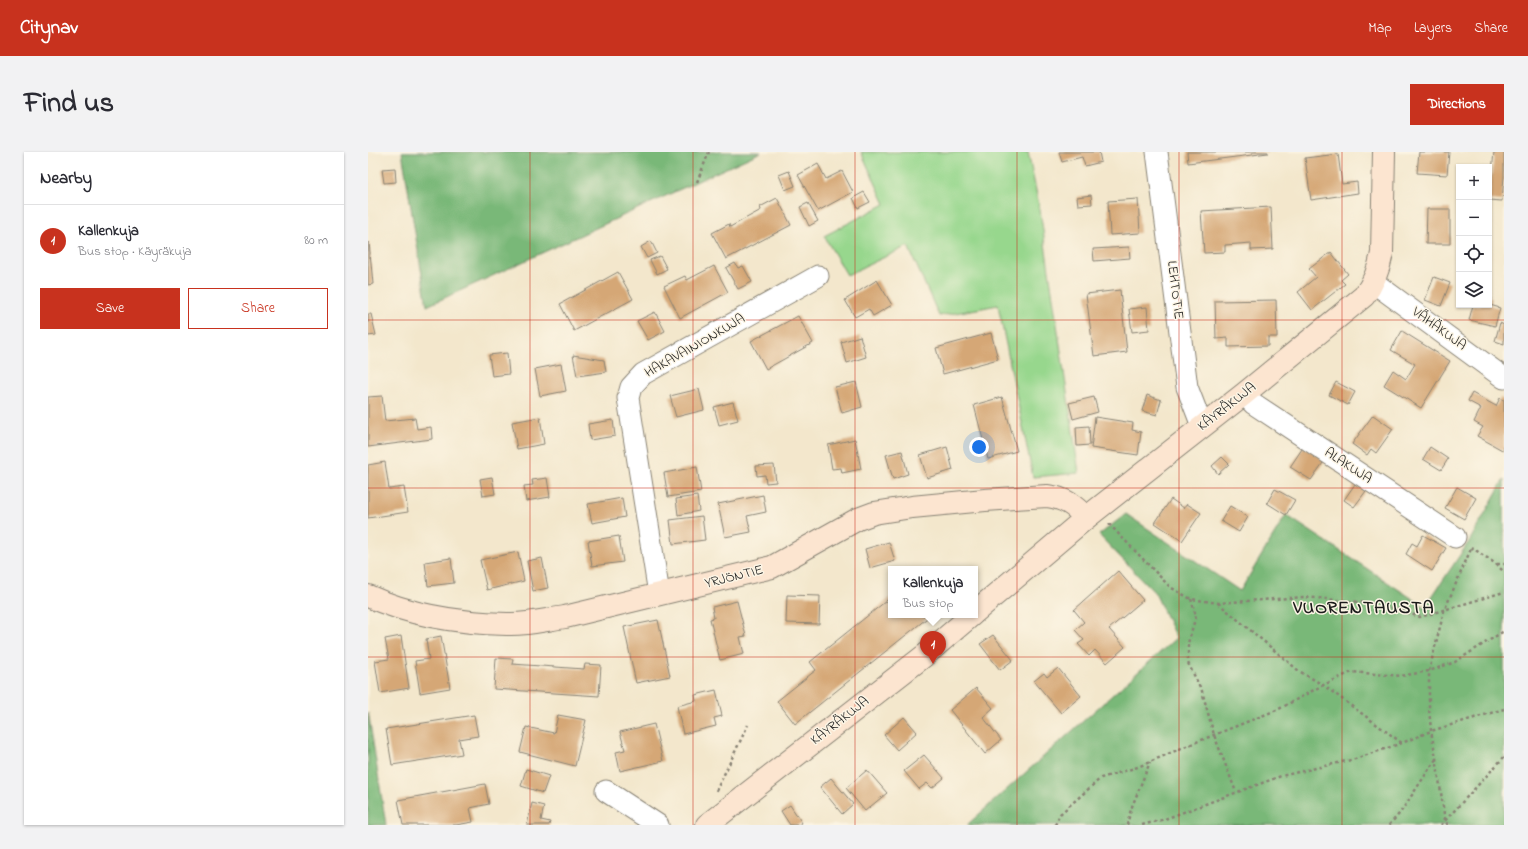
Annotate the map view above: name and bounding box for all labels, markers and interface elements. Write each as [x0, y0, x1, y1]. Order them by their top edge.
text: Citynav [20, 15, 78, 42]
text: Map [1368, 18, 1392, 39]
text: Layers [1414, 18, 1452, 39]
text: Share [1474, 18, 1508, 39]
text: Find us [24, 84, 114, 125]
button: Directions [1410, 84, 1504, 125]
map controls [1456, 164, 1492, 308]
button: + [1456, 164, 1492, 200]
text: Nearby [40, 166, 92, 191]
button: − [1456, 200, 1492, 236]
text: Kallenkuja [78, 220, 139, 242]
text: 1 [51, 231, 55, 250]
text: 80 m [304, 231, 328, 250]
button: locate [1456, 236, 1492, 272]
text: Bus stop · Käyräkuja [78, 242, 192, 261]
street label: LEHTOTIE [1161, 260, 1189, 320]
button: layers [1456, 272, 1492, 308]
button: Save [40, 288, 180, 329]
button: Share [188, 288, 328, 329]
street label: VÄHÄKUJA [1407, 301, 1471, 356]
street label: HAKAVAINIONKUJA [641, 309, 749, 383]
street label: KÄYRÄKUJA [1193, 377, 1261, 437]
your location [969, 437, 989, 457]
street label: ALAKUJA [1320, 443, 1376, 489]
street label: YRJÖNTIE [703, 560, 765, 594]
popup [888, 566, 978, 618]
text: Kallenkuja [903, 572, 963, 594]
text: Bus stop [903, 594, 953, 613]
district label: VUORENTAUSTA [1292, 596, 1435, 622]
pin: 1 [920, 631, 946, 664]
street label: KÄYRÄKUJA [806, 691, 874, 751]

